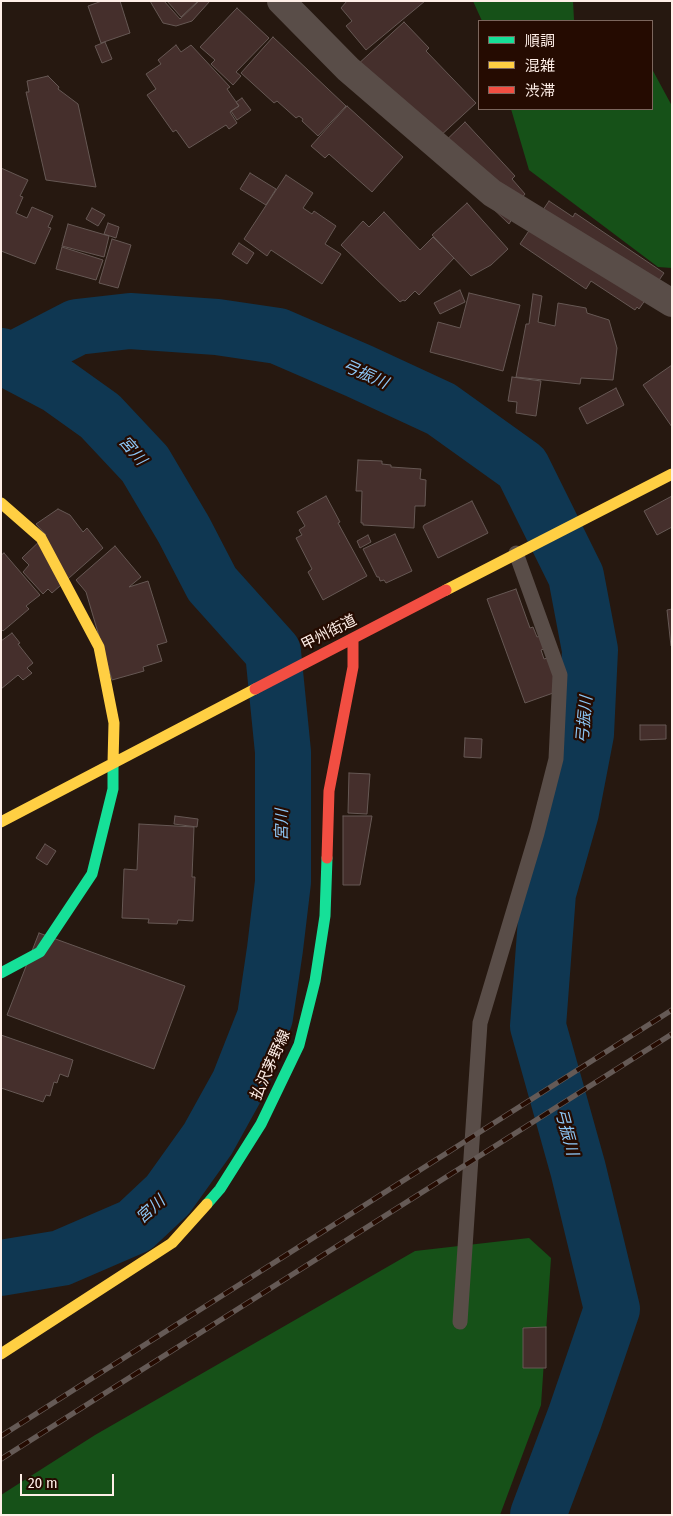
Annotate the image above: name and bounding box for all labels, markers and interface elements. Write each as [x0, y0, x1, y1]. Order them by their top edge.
legend [478, 20, 653, 110]
text: 順調 [525, 32, 555, 50]
text: 混雑 [525, 57, 555, 75]
text: 渋滞 [525, 82, 555, 100]
water label: 弓振川 [339, 356, 391, 394]
water label: 宮川 [114, 433, 150, 469]
street label: 甲州街道 [298, 611, 360, 655]
water label: 弓振川 [573, 695, 597, 745]
water label: 宮川 [273, 809, 293, 841]
street label: 払沢茅野線 [248, 1027, 294, 1103]
water label: 弓振川 [551, 1106, 581, 1158]
water label: 宮川 [133, 1192, 169, 1228]
scale bar [22, 1464, 116, 1496]
text: 20 m [28, 1474, 58, 1492]

